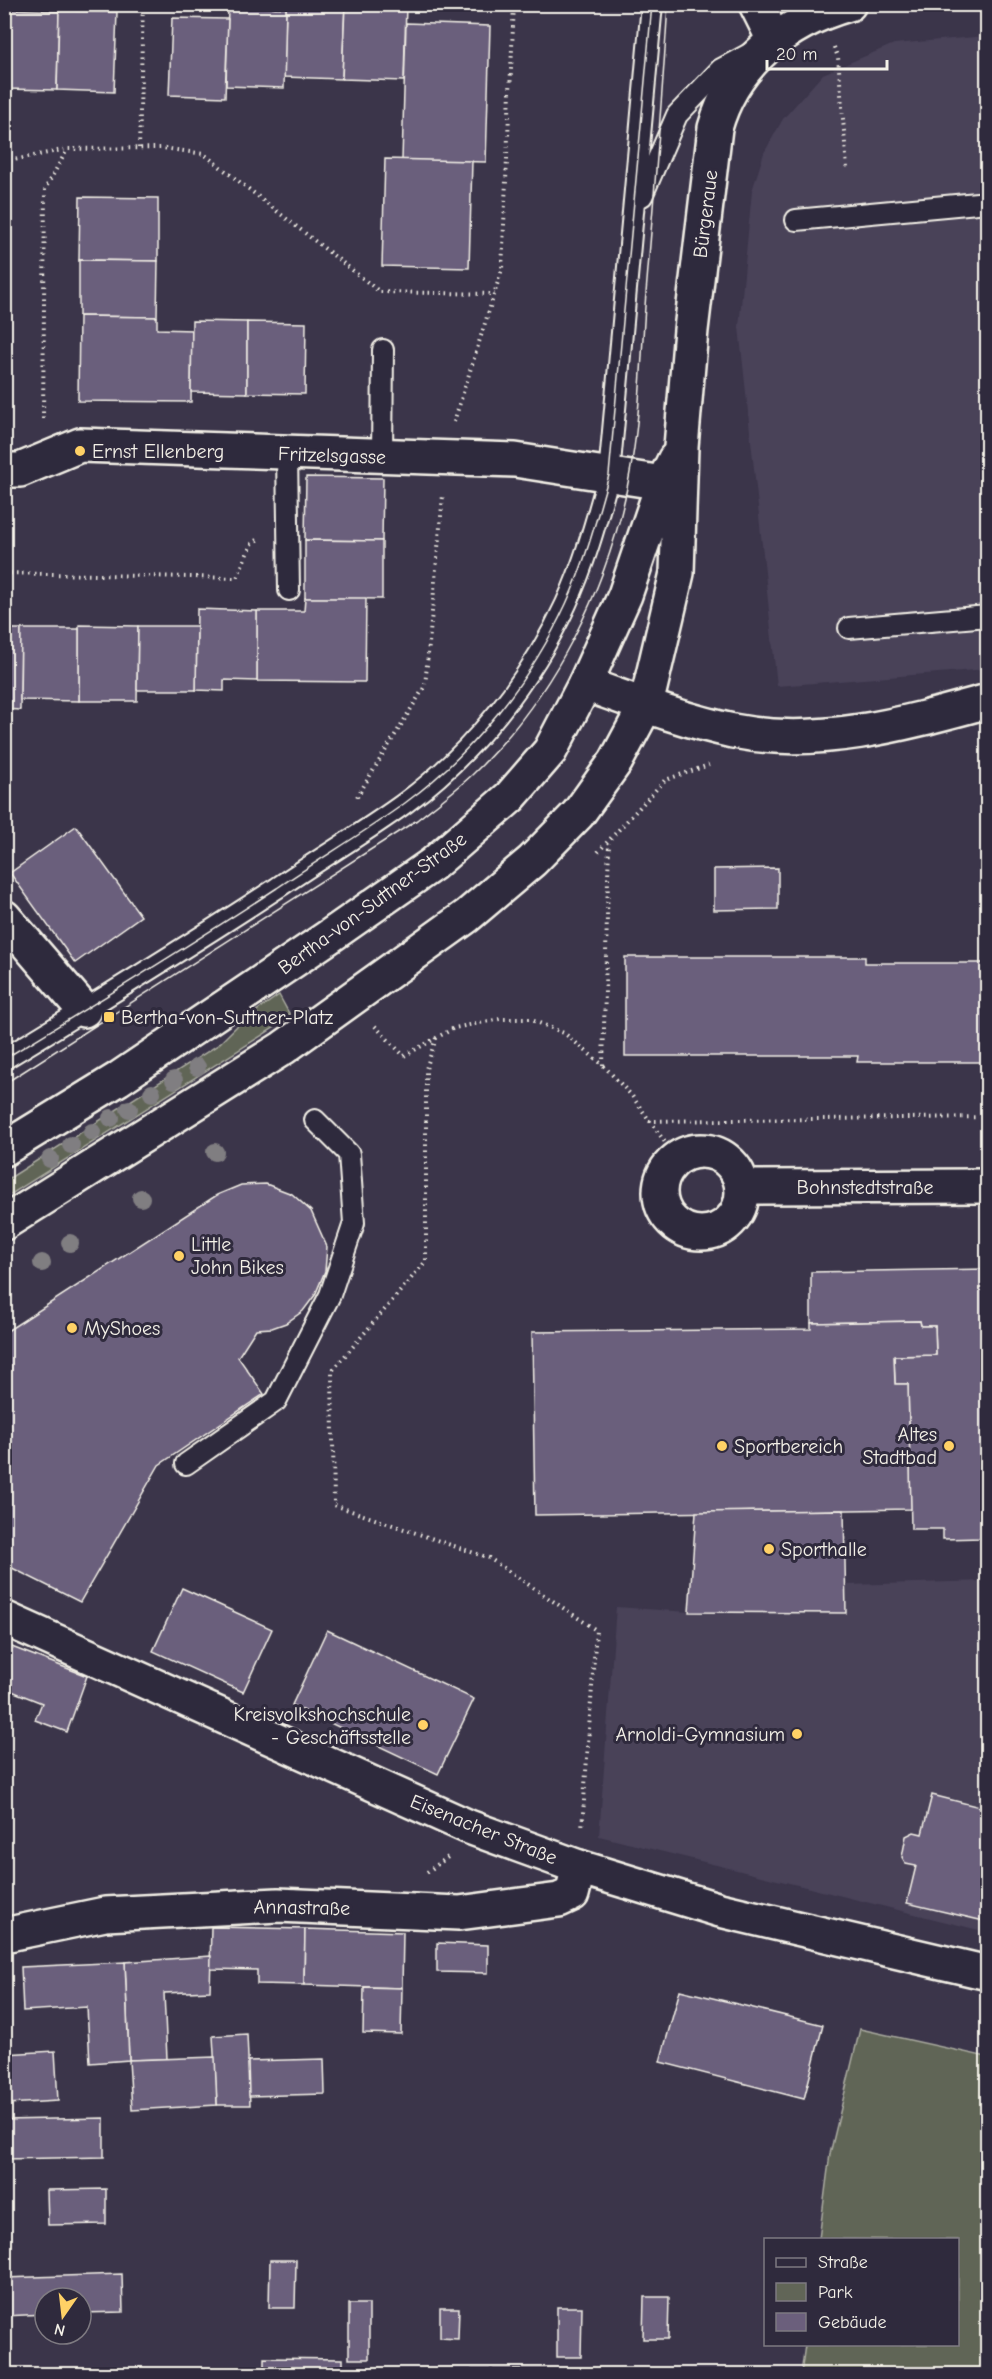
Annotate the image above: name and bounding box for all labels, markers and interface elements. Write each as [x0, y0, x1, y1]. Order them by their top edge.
scale bar [767, 33, 887, 71]
text: 20 m [776, 44, 817, 65]
street label: Bürgeraue [689, 169, 722, 259]
place label: Ernst Ellenberg [92, 440, 224, 463]
street label: Fritzelsgasse [278, 442, 386, 469]
marker: Ernst Ellenberg [73, 444, 87, 458]
street label: Bertha-von-Suttner-Straße [274, 827, 471, 979]
place label: Bertha-von-Suttner-Platz [121, 1006, 333, 1029]
marker: Bertha-von-Suttner-Platz [102, 1010, 116, 1024]
street label: Bohnstedtstraße [796, 1176, 934, 1199]
place label: Little John Bikes [191, 1233, 284, 1279]
marker: Little John Bikes [172, 1249, 186, 1263]
place label: MyShoes [84, 1317, 160, 1340]
marker: MyShoes [65, 1321, 79, 1335]
place label: Altes Stadtbad [863, 1423, 937, 1469]
place label: Sportbereich [734, 1435, 843, 1458]
marker: Sportbereich [715, 1439, 729, 1453]
marker: Altes Stadtbad [942, 1439, 956, 1453]
place label: Sporthalle [781, 1538, 867, 1561]
marker: Sporthalle [762, 1542, 776, 1556]
place label: Kreisvolkshochschule - Geschäftsstelle [234, 1703, 411, 1749]
marker: Kreisvolkshochschule - Geschäftsstelle [416, 1718, 430, 1732]
place label: Arnoldi-Gymnasium [615, 1723, 785, 1746]
marker: Arnoldi-Gymnasium [790, 1727, 804, 1741]
street label: Eisenacher Straße [407, 1789, 561, 1869]
street label: Annastraße [254, 1895, 350, 1920]
legend [764, 2238, 959, 2346]
text: Straße [818, 2252, 868, 2273]
text: Park [818, 2282, 853, 2303]
north arrow [33, 2286, 93, 2346]
text: Gebäude [818, 2312, 887, 2333]
text: N [52, 2320, 67, 2340]

